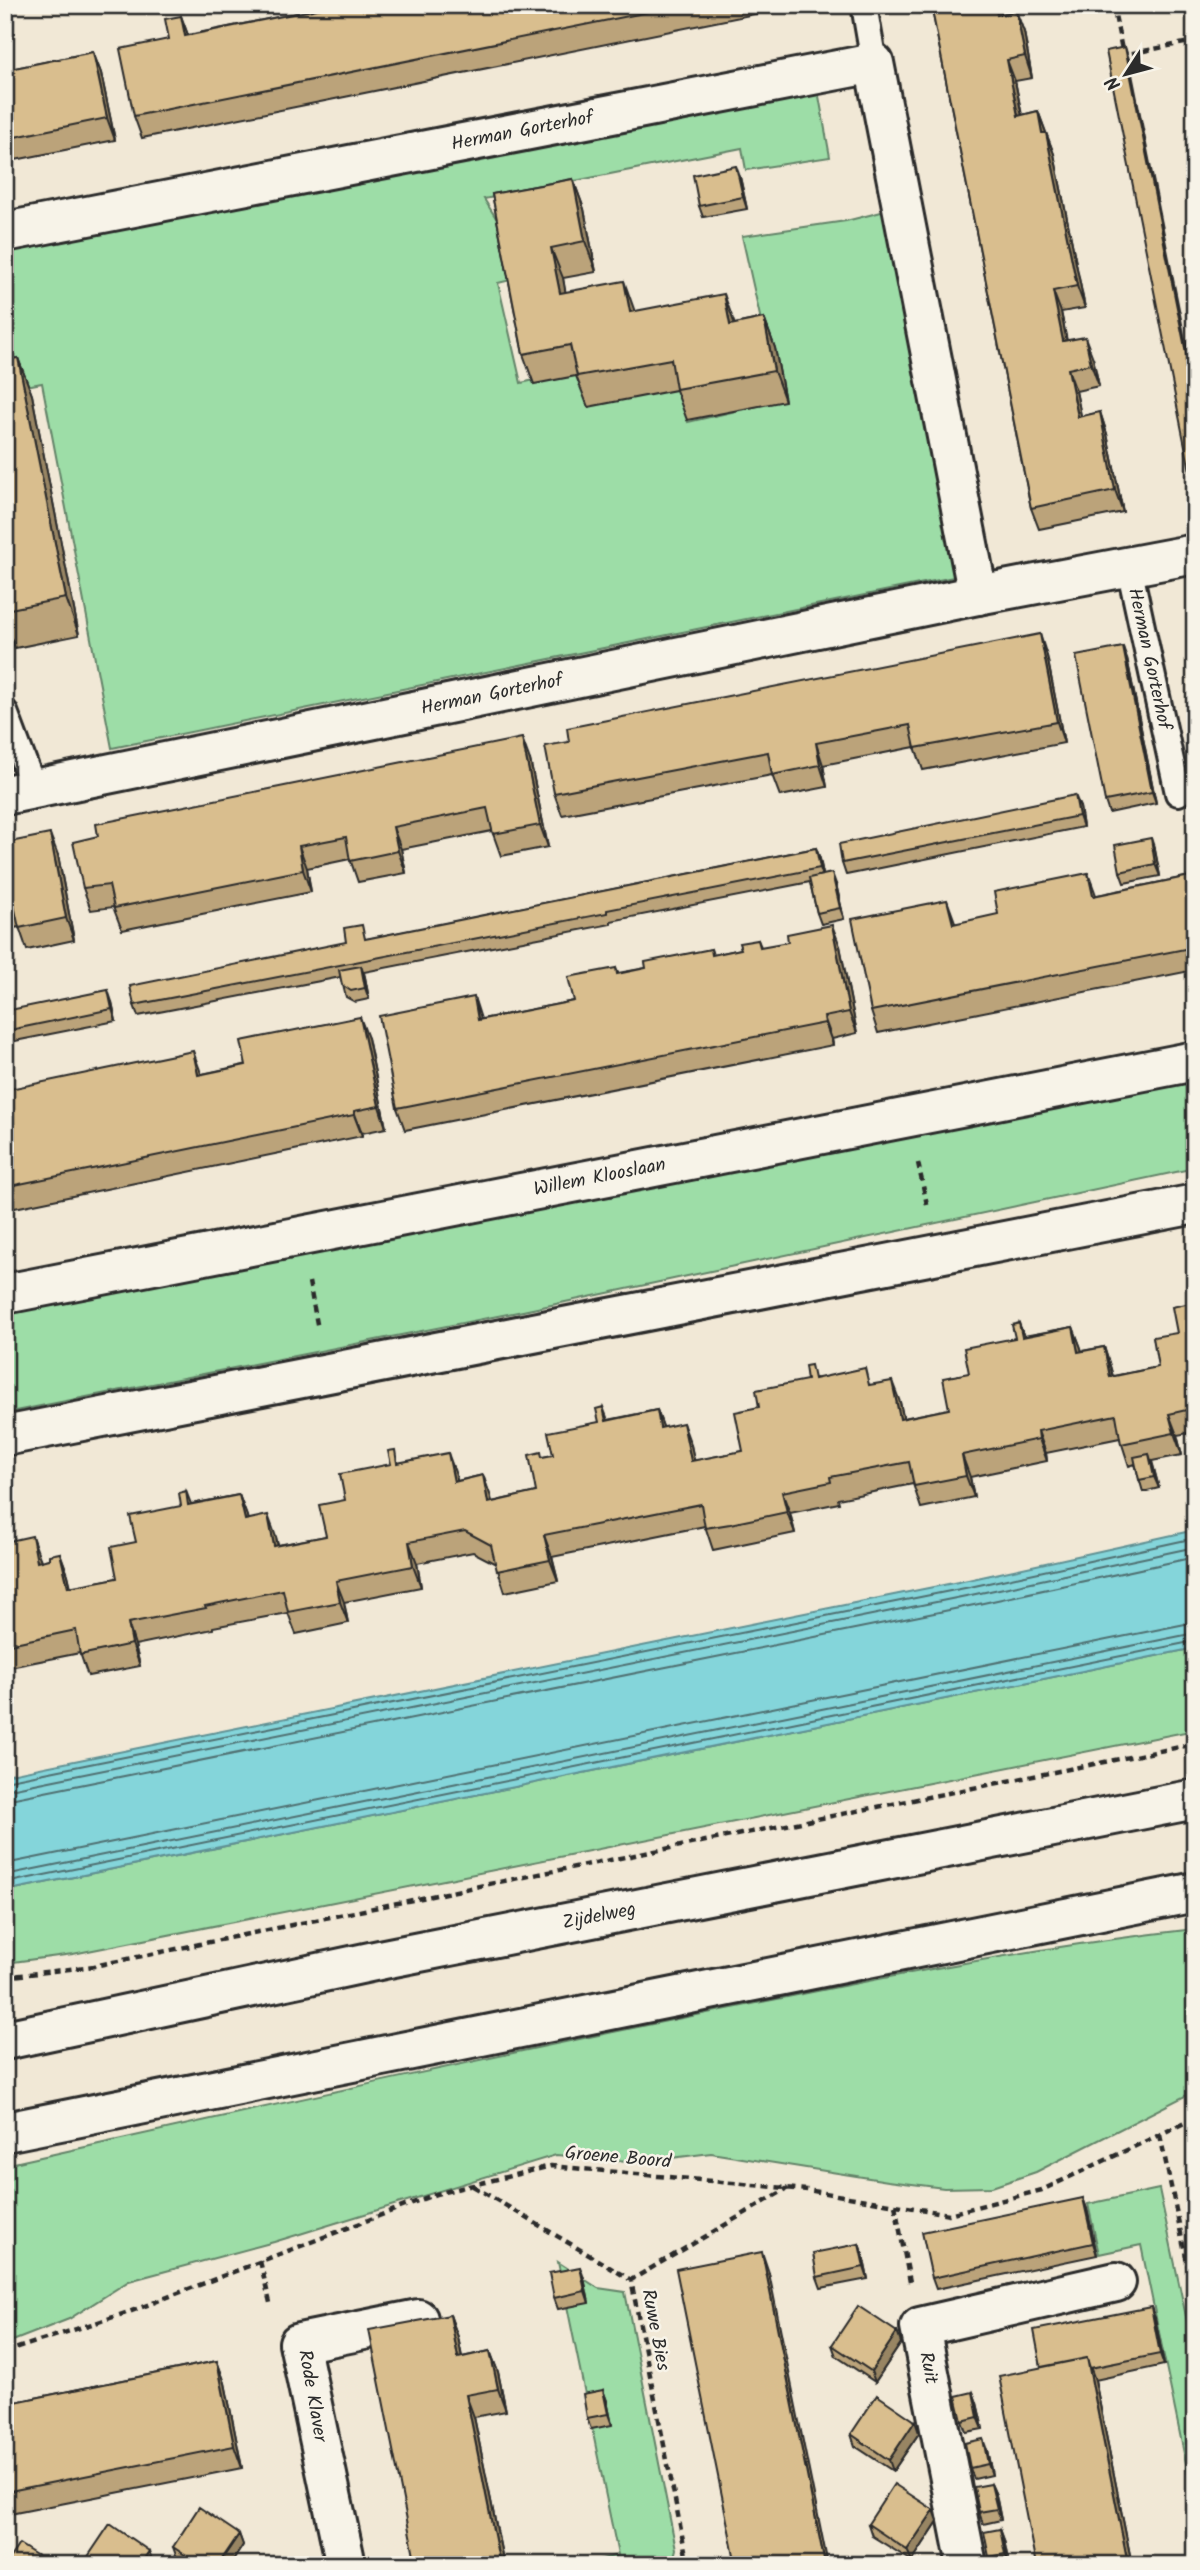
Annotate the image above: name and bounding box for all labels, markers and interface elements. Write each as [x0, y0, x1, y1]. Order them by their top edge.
north arrow [1092, 38, 1162, 108]
text: N [1098, 69, 1130, 96]
street label: Herman Gorterhof [449, 103, 598, 160]
street label: Herman Gorterhof [1119, 585, 1179, 734]
street label: Herman Gorterhof [418, 665, 567, 724]
street label: Willem Klooslaan [531, 1150, 668, 1205]
street label: Zijdelweg [560, 1895, 639, 1938]
street label: Groene Boord [564, 2138, 673, 2178]
street label: Ruwe Bies [632, 2287, 678, 2373]
street label: Rode Klaver [289, 2348, 335, 2446]
street label: Ruit [910, 2349, 946, 2387]

